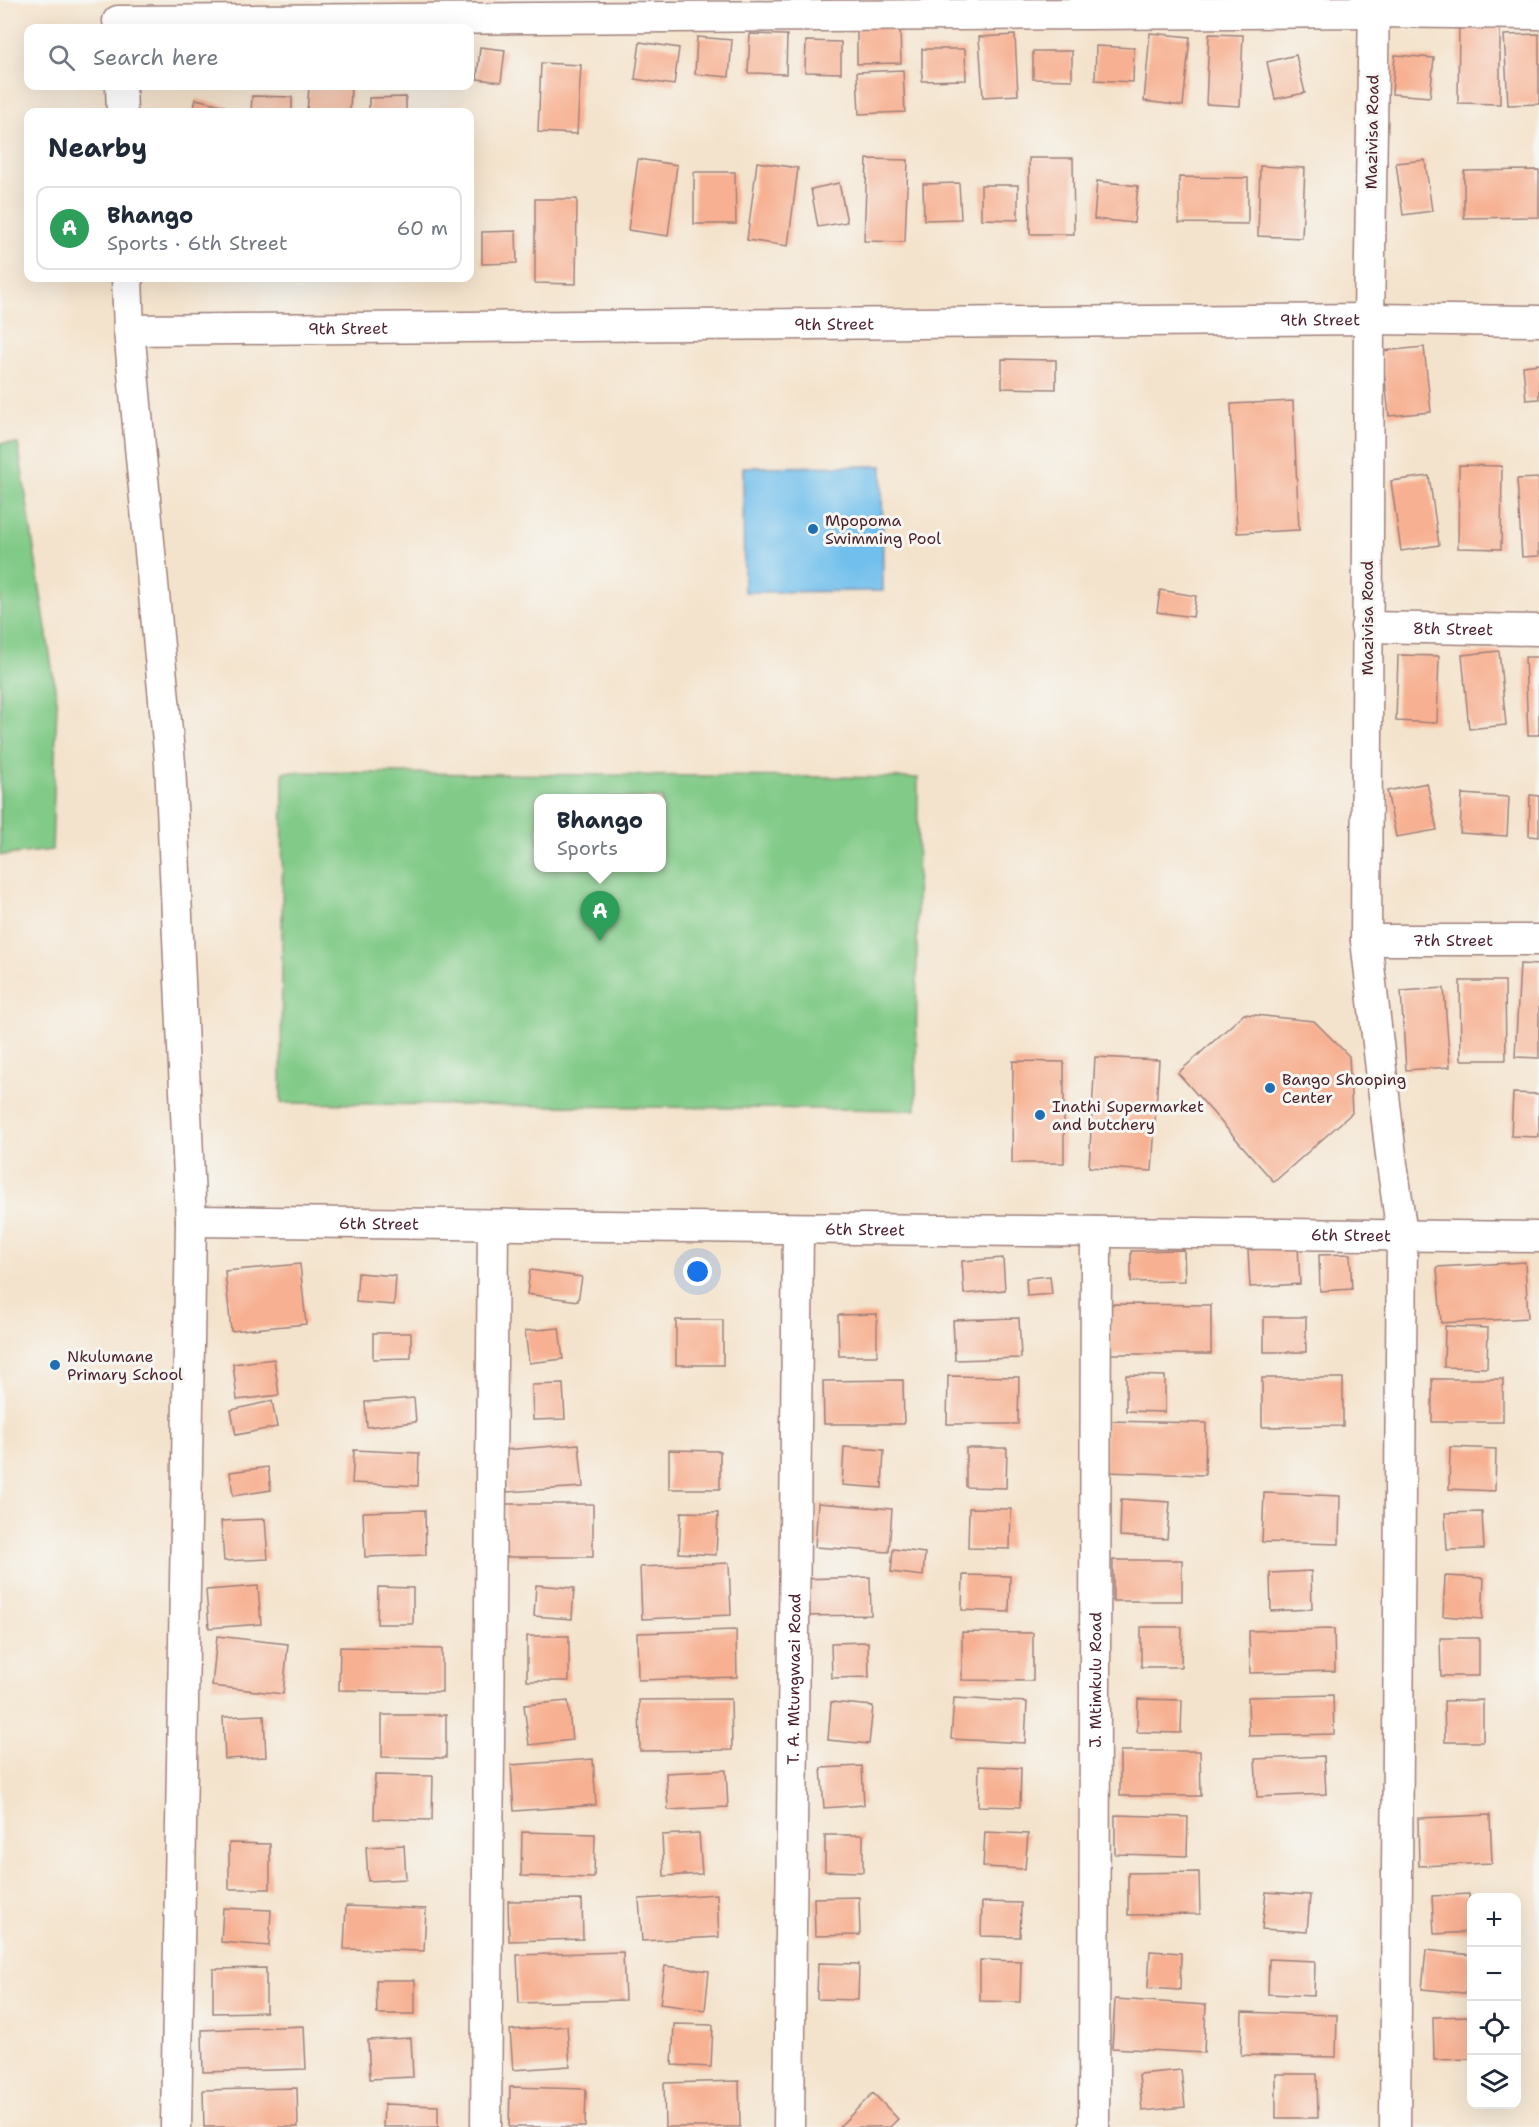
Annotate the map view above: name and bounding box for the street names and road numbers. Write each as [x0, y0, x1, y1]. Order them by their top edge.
street label: Mazivisa Road [1360, 74, 1384, 190]
street label: 9th Street [1280, 309, 1360, 330]
street label: 9th Street [794, 313, 874, 335]
street label: 9th Street [308, 317, 388, 339]
street label: Mazivisa Road [1357, 561, 1378, 675]
street label: 8th Street [1413, 617, 1493, 640]
street label: 7th Street [1413, 930, 1493, 951]
street label: 6th Street [339, 1212, 419, 1234]
street label: 6th Street [825, 1218, 905, 1240]
street label: 6th Street [1311, 1224, 1391, 1246]
street label: T. A. Mtungwazi Road [782, 1593, 805, 1765]
street label: J. Mtimkulu Road [1084, 1612, 1106, 1748]

